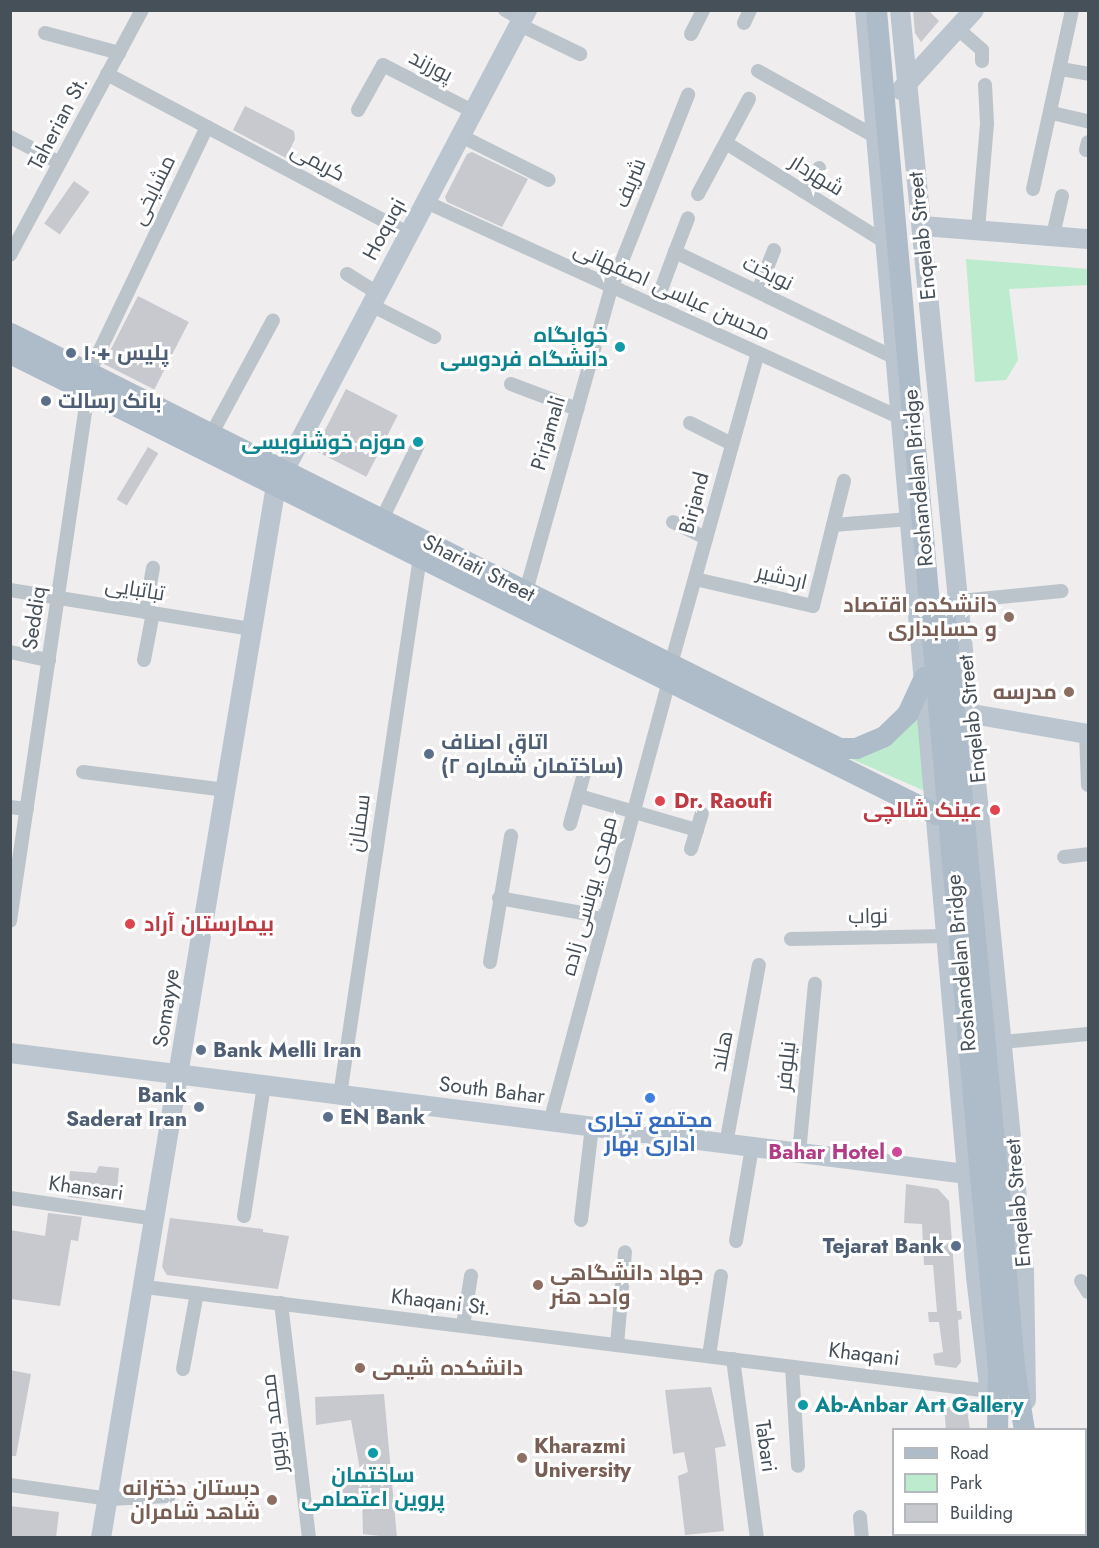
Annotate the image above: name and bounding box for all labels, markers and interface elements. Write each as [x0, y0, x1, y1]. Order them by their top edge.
street label: پورزند [405, 44, 457, 88]
street label: Taherian St. [23, 72, 93, 174]
street label: کریمی [287, 137, 349, 187]
street label: شهردار [785, 149, 849, 201]
street label: مشایخی [125, 151, 181, 229]
street label: شریف [609, 155, 651, 211]
street label: Enqelab Street [903, 171, 941, 301]
street label: Hoquqi [357, 194, 411, 264]
street label: محسن عباسی اصفهانی [570, 236, 774, 346]
street label: نوبخت [739, 250, 797, 296]
place label: خوابگاه دانشگاه فردوسی [440, 322, 608, 372]
place label: پلیس +۱۰ [83, 340, 169, 366]
marker: خوابگاه دانشگاه فردوسی [613, 340, 627, 354]
marker: پلیس +۱۰ [64, 346, 78, 360]
place label: بانک رسالت [58, 388, 162, 414]
street label: Roshandelan Bridge [898, 388, 938, 568]
street label: Pirjamali [525, 393, 571, 473]
marker: بانک رسالت [39, 394, 53, 408]
place label: موزه خوشنویسی [241, 429, 406, 455]
marker: موزه خوشنویسی [411, 435, 425, 449]
street label: Birjand [674, 469, 714, 537]
street label: Shariati Street [419, 529, 539, 607]
street label: اردشیر [754, 559, 810, 595]
street label: تباتبایی [103, 572, 167, 606]
street label: Seddiq [17, 585, 51, 651]
place label: دانشکده اقتصاد و حسابداری [843, 592, 997, 642]
marker: دانشکده اقتصاد و حسابداری [1002, 610, 1016, 624]
street label: Enqelab Street [953, 654, 991, 784]
place label: مدرسه [993, 679, 1057, 705]
marker: مدرسه [1062, 685, 1076, 699]
place label: اتاق اصناف (ساختمان شماره ۲) [441, 729, 624, 779]
marker: اتاق اصناف (ساختمان شماره ۲) [422, 747, 436, 761]
place label: Dr. Raoufi [674, 788, 772, 814]
marker: Dr. Raoufi [651, 792, 669, 810]
street label: سمنان [342, 793, 376, 853]
place label: عينک شالچی [863, 797, 982, 823]
marker: عينک شالچی [986, 801, 1004, 819]
street label: مهدی یونسی زاده [556, 814, 622, 978]
street label: Roshandelan Bridge [941, 873, 981, 1053]
street label: نواب [848, 903, 888, 929]
place label: بیمارستان آراد [144, 911, 274, 937]
marker: بیمارستان آراد [121, 915, 139, 933]
street label: Somayye [147, 967, 185, 1049]
street label: هلند [706, 1029, 738, 1073]
place label: Bank Melli Iran [213, 1037, 362, 1063]
street label: نیلوفر [771, 1040, 801, 1092]
marker: Bank Melli Iran [194, 1043, 208, 1057]
street label: South Bahar [438, 1071, 546, 1109]
place label: Bank Saderat Iran [66, 1082, 187, 1132]
marker: مجتمع تجاری اداری بهار [643, 1091, 657, 1105]
marker: Bank Saderat Iran [192, 1100, 206, 1114]
place label: EN Bank [340, 1104, 425, 1130]
place label: مجتمع تجاری اداری بهار [587, 1107, 713, 1157]
marker: EN Bank [321, 1110, 335, 1124]
street label: Enqelab Street [1000, 1138, 1036, 1268]
place label: Bahar Hotel [768, 1139, 885, 1165]
marker: Bahar Hotel [890, 1145, 904, 1159]
street label: Khansari [47, 1170, 125, 1206]
place label: Tejarat Bank [823, 1233, 944, 1259]
marker: Tejarat Bank [949, 1239, 963, 1253]
place label: جهاد دانشگاهی واحد هنر [550, 1260, 703, 1310]
marker: جهاد دانشگاهی واحد هنر [531, 1278, 545, 1292]
street label: Khaqani St. [389, 1283, 493, 1321]
street label: Khaqani [827, 1337, 901, 1371]
place label: دانشکده شیمی [372, 1355, 523, 1381]
marker: دانشکده شیمی [353, 1361, 367, 1375]
street label: محمد بوبور [255, 1372, 293, 1474]
place label: Ab-Anbar Art Gallery [815, 1392, 1024, 1418]
marker: Ab-Anbar Art Gallery [796, 1398, 810, 1412]
street label: Tabari [750, 1418, 782, 1474]
legend [892, 1428, 1087, 1536]
place label: Kharazmi University [534, 1433, 631, 1483]
text: Road [950, 1440, 989, 1466]
marker: ساختمان پروین اعتصامی [366, 1446, 380, 1460]
marker: Kharazmi University [515, 1451, 529, 1465]
place label: ساختمان پروین اعتصامی [301, 1462, 445, 1512]
text: Park [950, 1470, 982, 1496]
place label: دبستان دخترانه شاهد شامران [122, 1475, 260, 1525]
marker: دبستان دخترانه شاهد شامران [265, 1493, 279, 1507]
text: Building [950, 1500, 1013, 1526]

